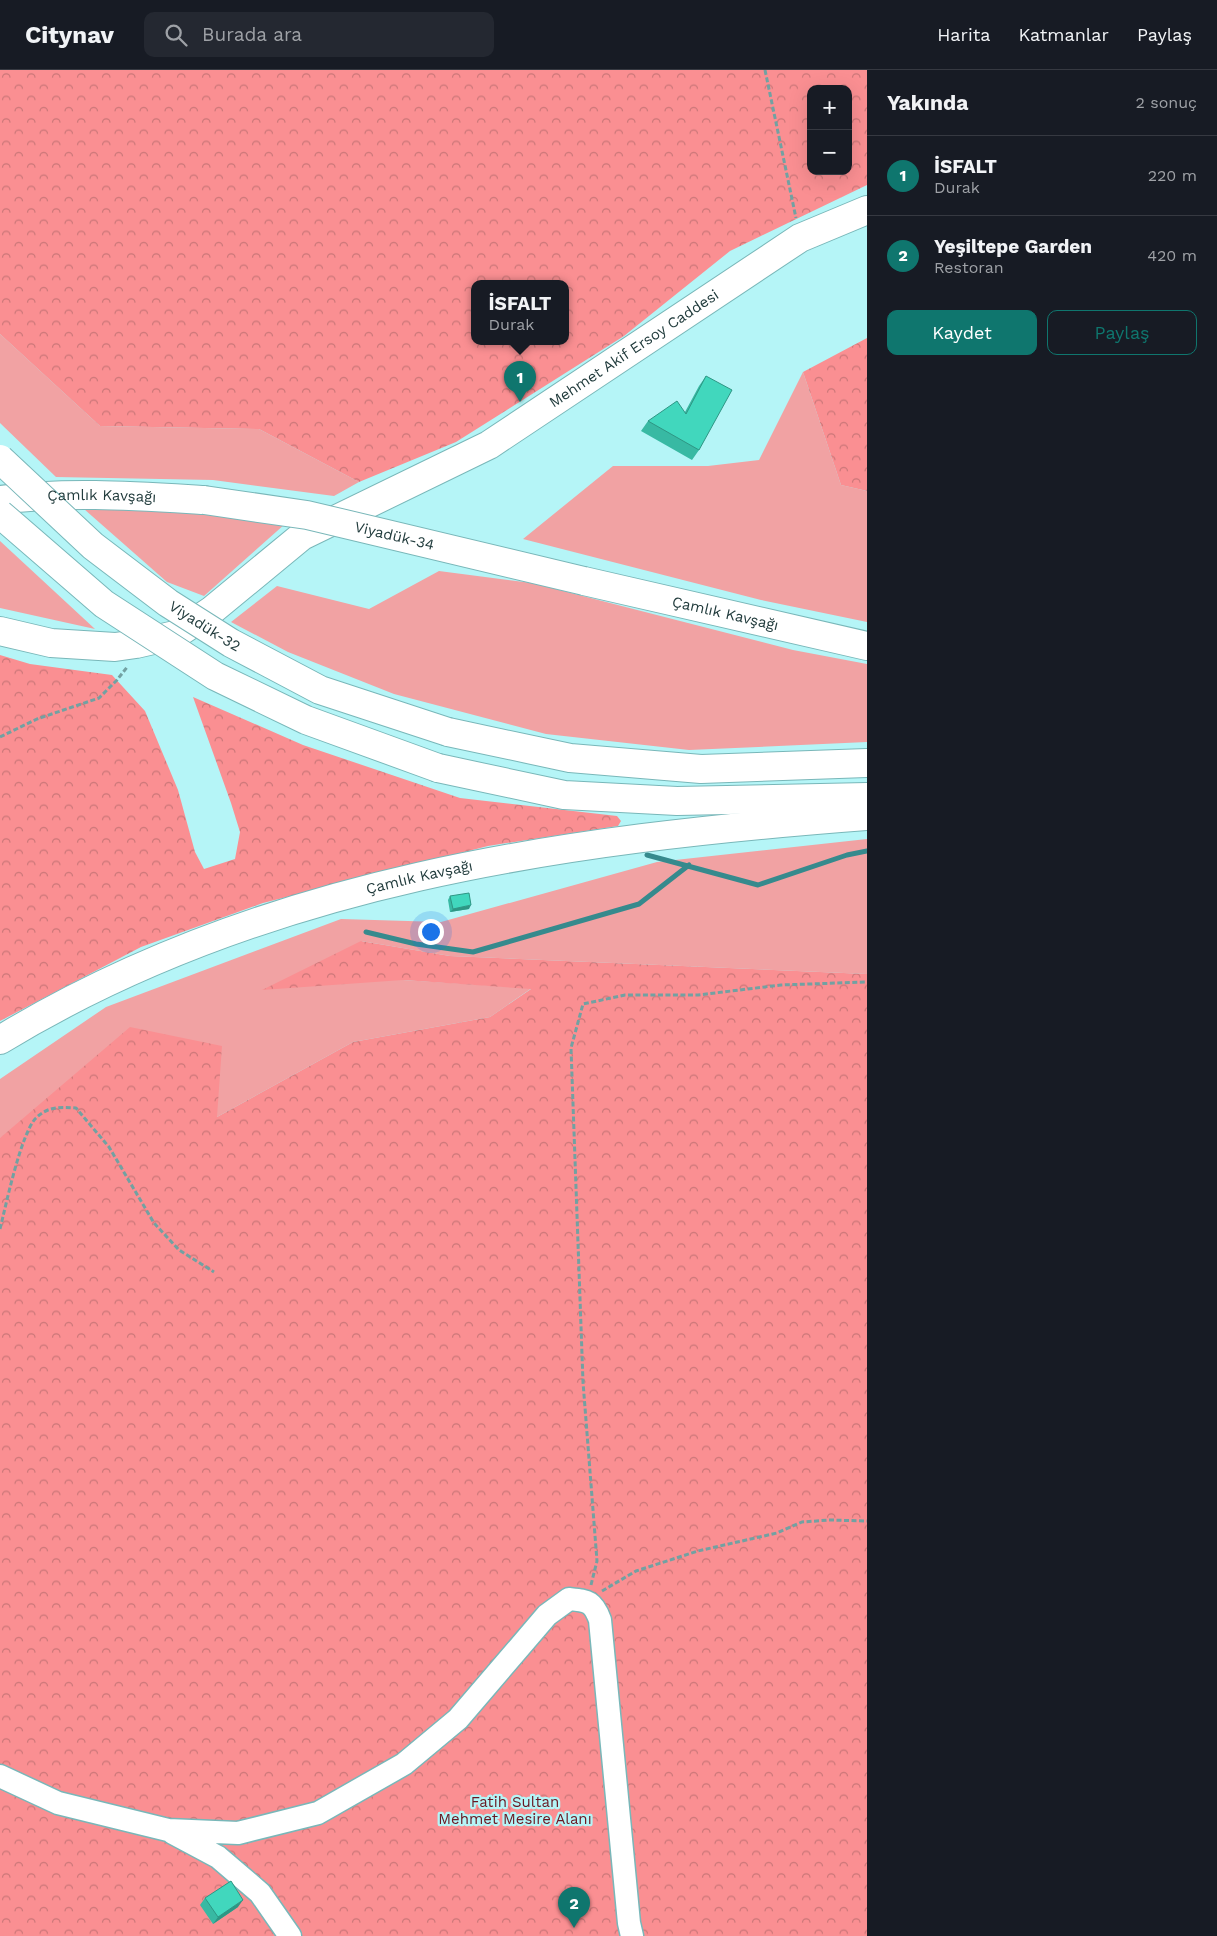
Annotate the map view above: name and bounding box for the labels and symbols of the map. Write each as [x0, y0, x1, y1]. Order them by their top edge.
street label: Mehmet Akif Ersoy Caddesi [546, 286, 722, 411]
pin: 1 [504, 361, 536, 402]
street label: Çamlık Kavşağı [47, 486, 157, 506]
street label: Viyadük-34 [353, 518, 436, 554]
street label: Çamlık Kavşağı [670, 592, 780, 634]
street label: Viyadük-32 [166, 597, 243, 655]
street label: Çamlık Kavşağı [364, 856, 474, 898]
your location [418, 919, 444, 945]
park label: Fatih Sultan Mehmet Mesire Alanı [438, 1793, 592, 1828]
pin: 2 [558, 1887, 590, 1928]

